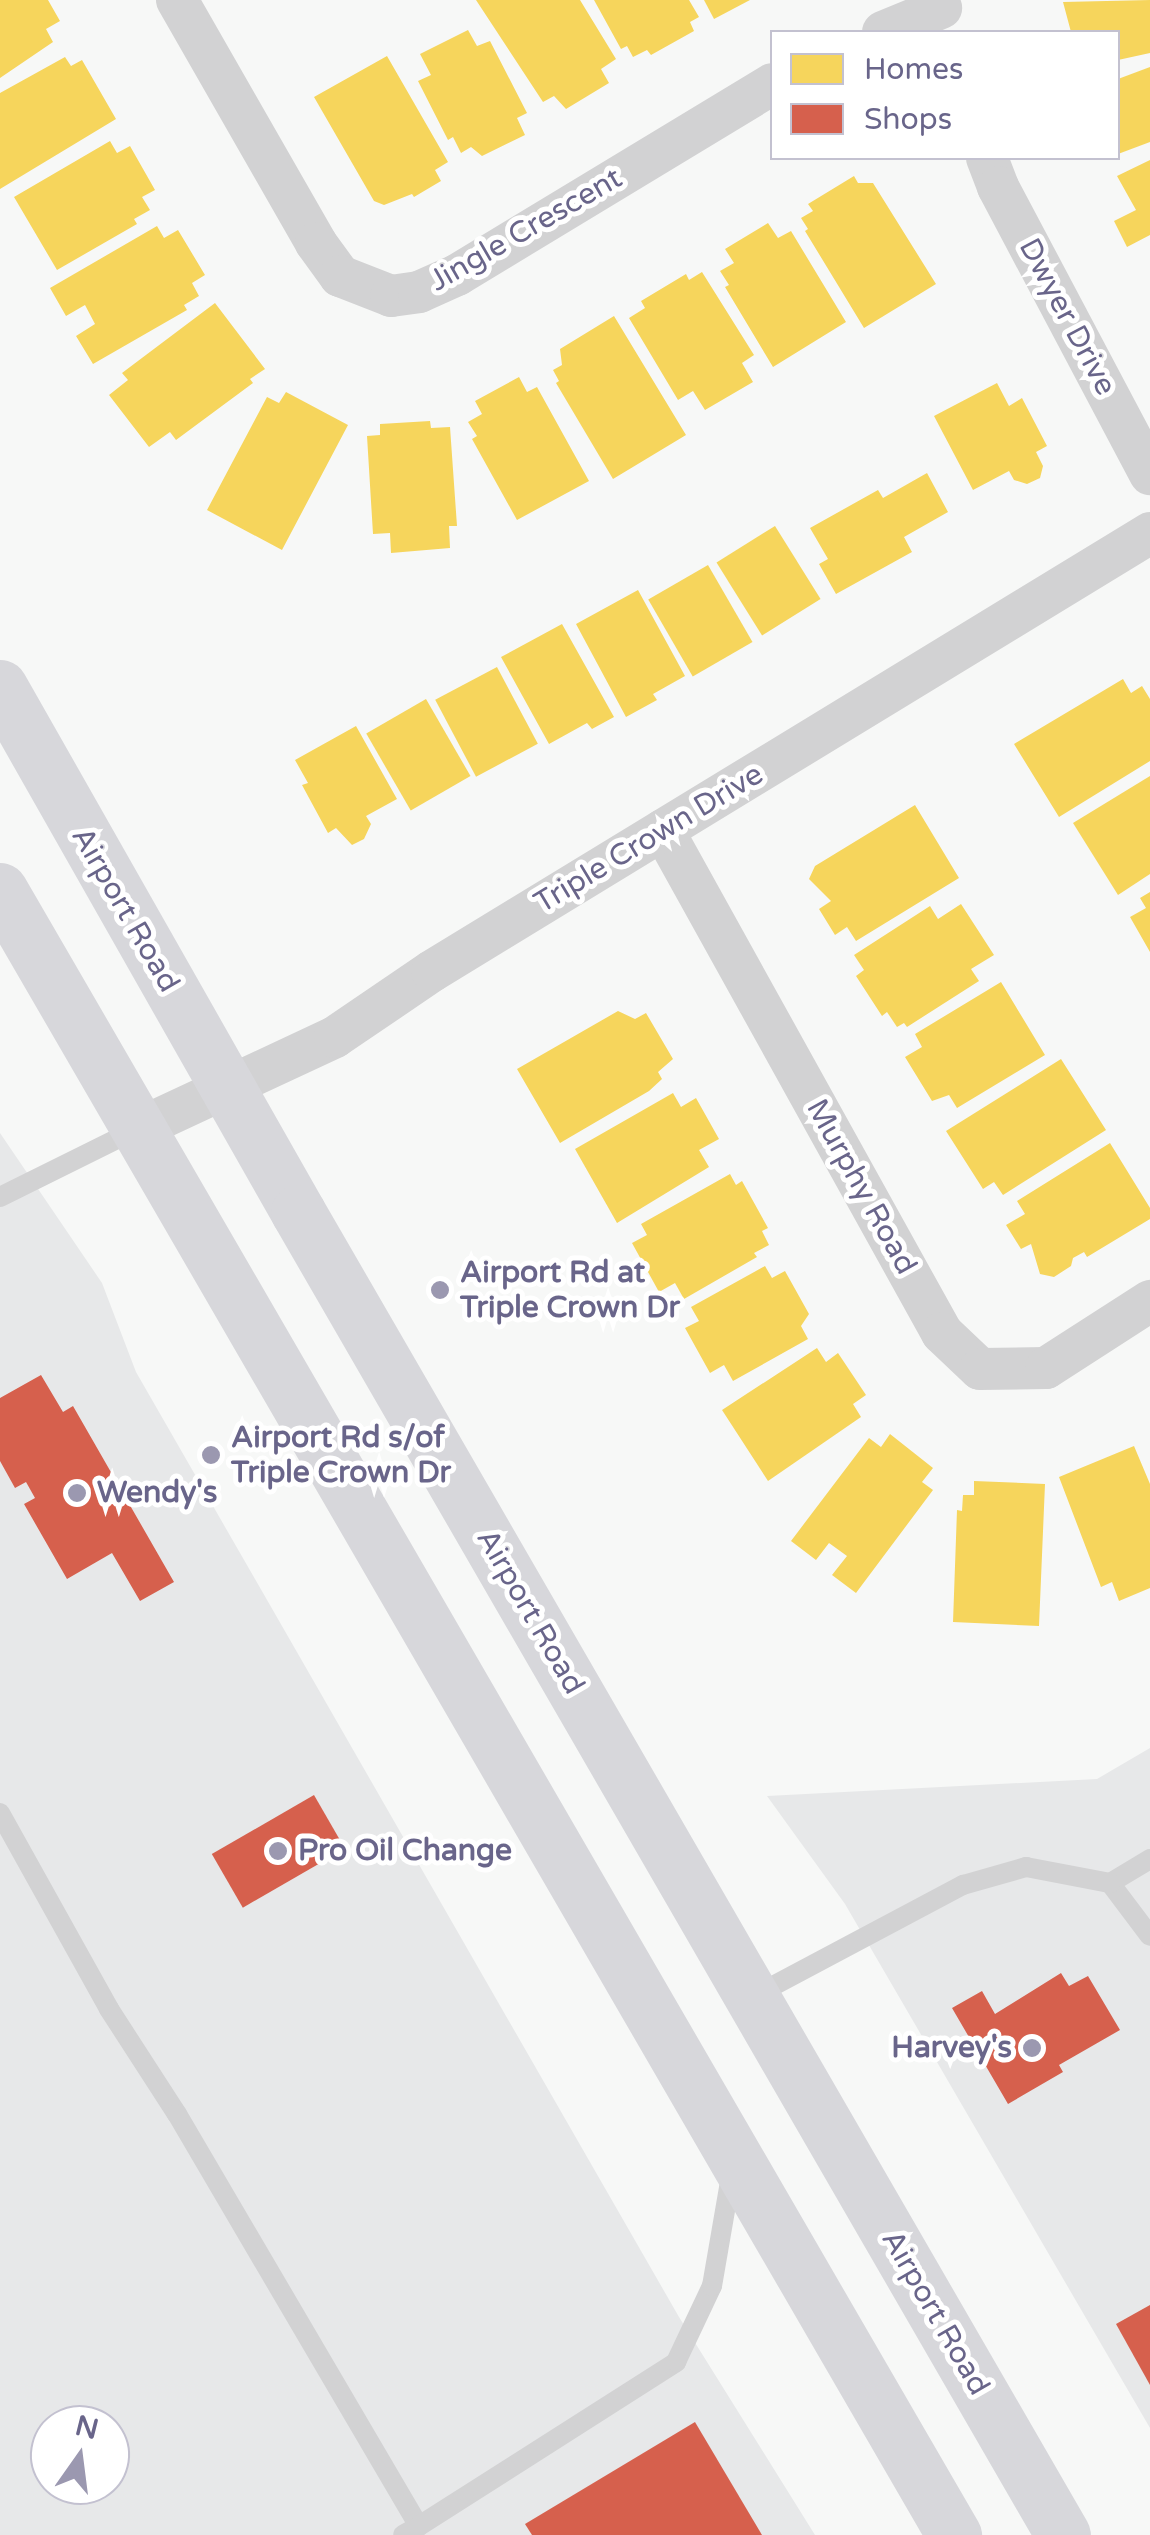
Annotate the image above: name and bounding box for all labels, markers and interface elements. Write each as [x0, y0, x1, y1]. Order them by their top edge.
legend [770, 30, 1120, 160]
text: Homes [864, 51, 963, 88]
text: Shops [864, 101, 952, 138]
street label: Jingle Crescent [423, 160, 629, 300]
street label: Dwyer Drive [1011, 232, 1123, 402]
street label: Triple Crown Drive [528, 757, 770, 921]
street label: Airport Road [63, 821, 187, 999]
street label: Murphy Road [798, 1093, 924, 1281]
place label: Airport Rd at Triple Crown Dr [460, 1255, 680, 1326]
marker: Airport Rd at Triple Crown Dr [429, 1279, 451, 1301]
place label: Airport Rd s/of Triple Crown Dr [231, 1420, 451, 1490]
marker: Airport Rd s/of Triple Crown Dr [200, 1444, 222, 1466]
place label: Wendy's [97, 1475, 217, 1511]
marker: Wendy's [66, 1482, 88, 1504]
street label: Airport Road [468, 1523, 592, 1701]
place label: Pro Oil Change [298, 1833, 512, 1869]
marker: Pro Oil Change [267, 1840, 289, 1862]
place label: Harvey's [891, 2030, 1012, 2066]
marker: Harvey's [1021, 2037, 1043, 2059]
street label: Airport Road [873, 2224, 997, 2402]
north arrow [30, 2405, 130, 2505]
text: N [72, 2409, 102, 2447]

